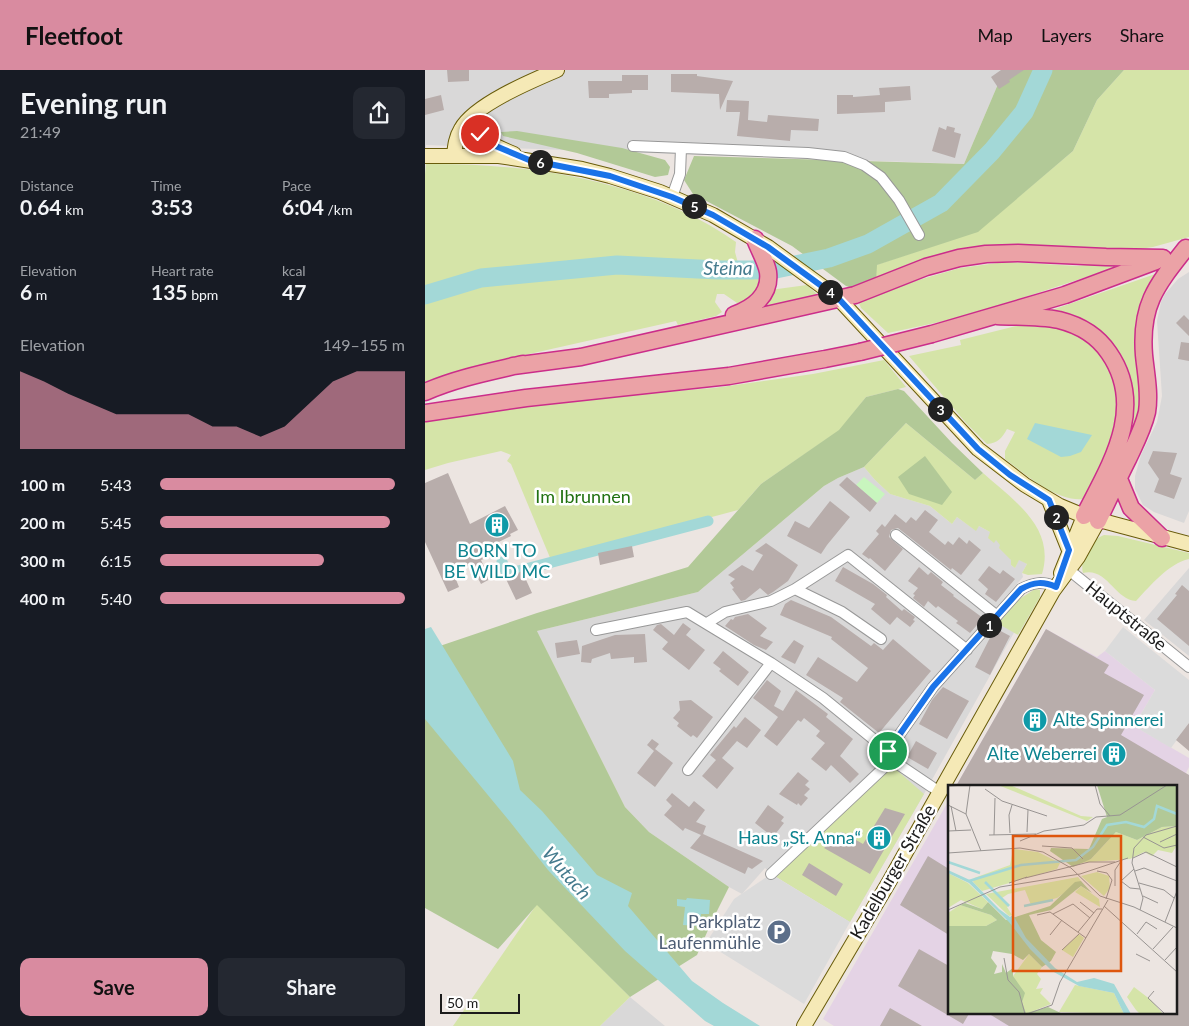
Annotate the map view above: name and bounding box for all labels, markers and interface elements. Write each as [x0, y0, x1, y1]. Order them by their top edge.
text: Fleetfoot [25, 21, 123, 50]
text: Map [977, 24, 1013, 46]
text: Layers [1041, 24, 1092, 46]
text: Share [1120, 24, 1164, 46]
text: Evening run [20, 86, 167, 120]
button: share [353, 87, 405, 139]
pin [459, 113, 501, 155]
icon: check [466, 120, 494, 148]
text: 21:49 [20, 122, 61, 141]
pin: 6 [527, 150, 553, 174]
text: 6 [536, 154, 545, 171]
text: Distance [20, 177, 74, 194]
text: Time [151, 177, 182, 194]
text: Pace [282, 177, 311, 194]
text: 0.64 [20, 194, 62, 219]
text: 3:53 [151, 194, 193, 219]
text: 6:04 [282, 194, 324, 219]
pin: 5 [681, 194, 707, 218]
text: 5 [690, 198, 699, 215]
text: km [62, 201, 84, 218]
text: /km [324, 201, 353, 218]
water label: Steina [703, 256, 753, 279]
text: Elevation [20, 262, 77, 279]
text: Heart rate [151, 262, 214, 279]
text: kcal [282, 262, 306, 279]
text: 6 [20, 279, 32, 304]
text: 135 [151, 279, 188, 304]
text: 47 [282, 279, 306, 304]
pin: 4 [817, 280, 843, 304]
text: 4 [826, 284, 835, 301]
text: m [32, 286, 47, 303]
text: bpm [188, 286, 218, 303]
text: Elevation [20, 335, 85, 354]
text: 149–155 m [323, 335, 405, 354]
pin: 3 [927, 396, 953, 422]
text: 3 [936, 401, 945, 418]
text: 100 m [20, 475, 65, 494]
text: 5:43 [100, 475, 132, 494]
park label: Im Ibrunnen [535, 485, 631, 507]
pin: 2 [1043, 504, 1069, 530]
text: 2 [1052, 509, 1061, 526]
building icon: BORN TO BE WILD MC [484, 512, 510, 538]
text: 200 m [20, 513, 65, 532]
text: 5:45 [100, 513, 132, 532]
place label: BORN TO BE WILD MC [444, 539, 550, 582]
text: 300 m [20, 551, 65, 570]
text: 6:15 [100, 551, 132, 570]
street label: Hauptstraße [1081, 576, 1172, 655]
text: 400 m [20, 589, 65, 608]
text: 5:40 [100, 589, 132, 608]
pin: 1 [977, 612, 1001, 638]
text: 1 [985, 617, 994, 634]
building icon: Alte Spinnerei [1022, 707, 1048, 733]
place label: Alte Spinnerei [1053, 708, 1164, 730]
pin [867, 730, 909, 772]
icon: arrive [874, 737, 902, 765]
building icon: Alte Weberrei [1101, 741, 1127, 767]
place label: Alte Weberrei [987, 742, 1097, 764]
inset map [948, 785, 1177, 1014]
street label: Kadelburger Straße [845, 800, 940, 943]
building icon: Haus „St. Anna“ [866, 825, 892, 851]
place label: Haus „St. Anna“ [738, 826, 861, 848]
water label: Wutach [538, 842, 597, 904]
place label: Parkplatz Laufenmühle [659, 910, 761, 953]
parking icon: Parkplatz Laufenmühle [766, 919, 792, 945]
button: Save [20, 958, 208, 1016]
button: Share [218, 958, 405, 1016]
scale bar [440, 991, 520, 1014]
text: 50 m [447, 994, 478, 1011]

